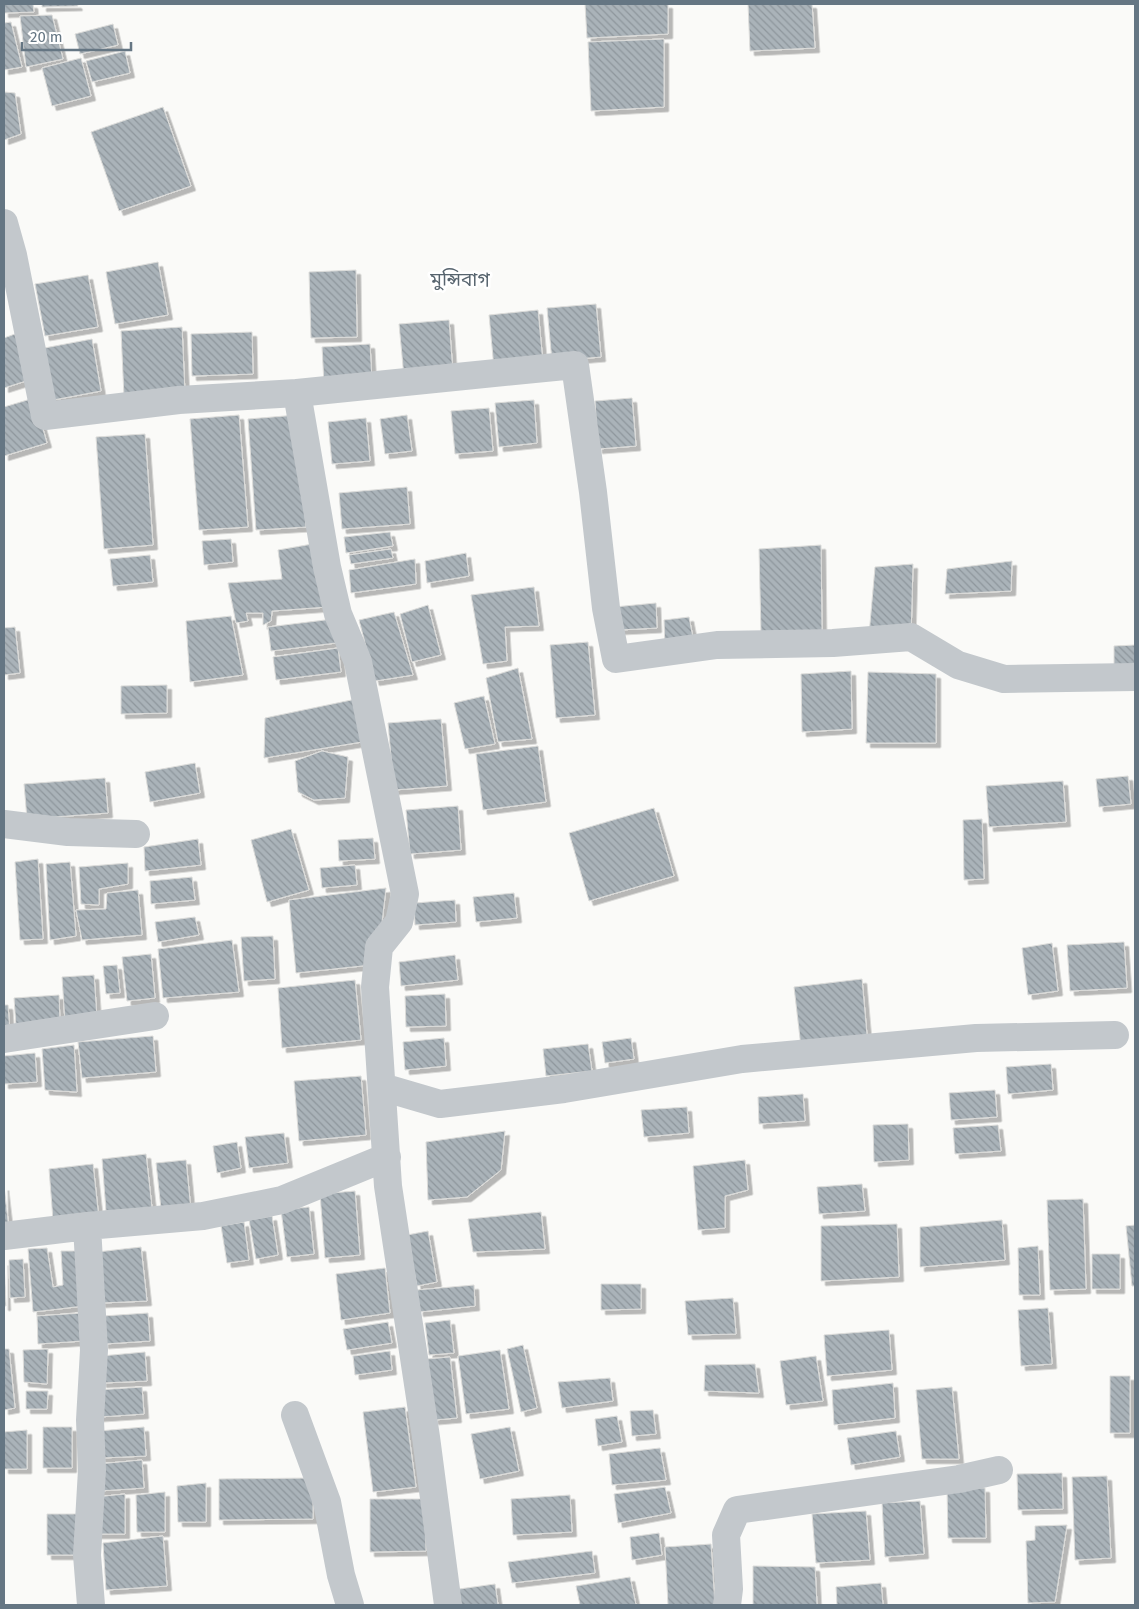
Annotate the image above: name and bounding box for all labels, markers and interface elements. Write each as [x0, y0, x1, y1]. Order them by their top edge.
scale bar [22, 20, 131, 52]
text: 20 m [30, 28, 63, 46]
district label: মুন্সিবাগ [429, 268, 490, 291]

